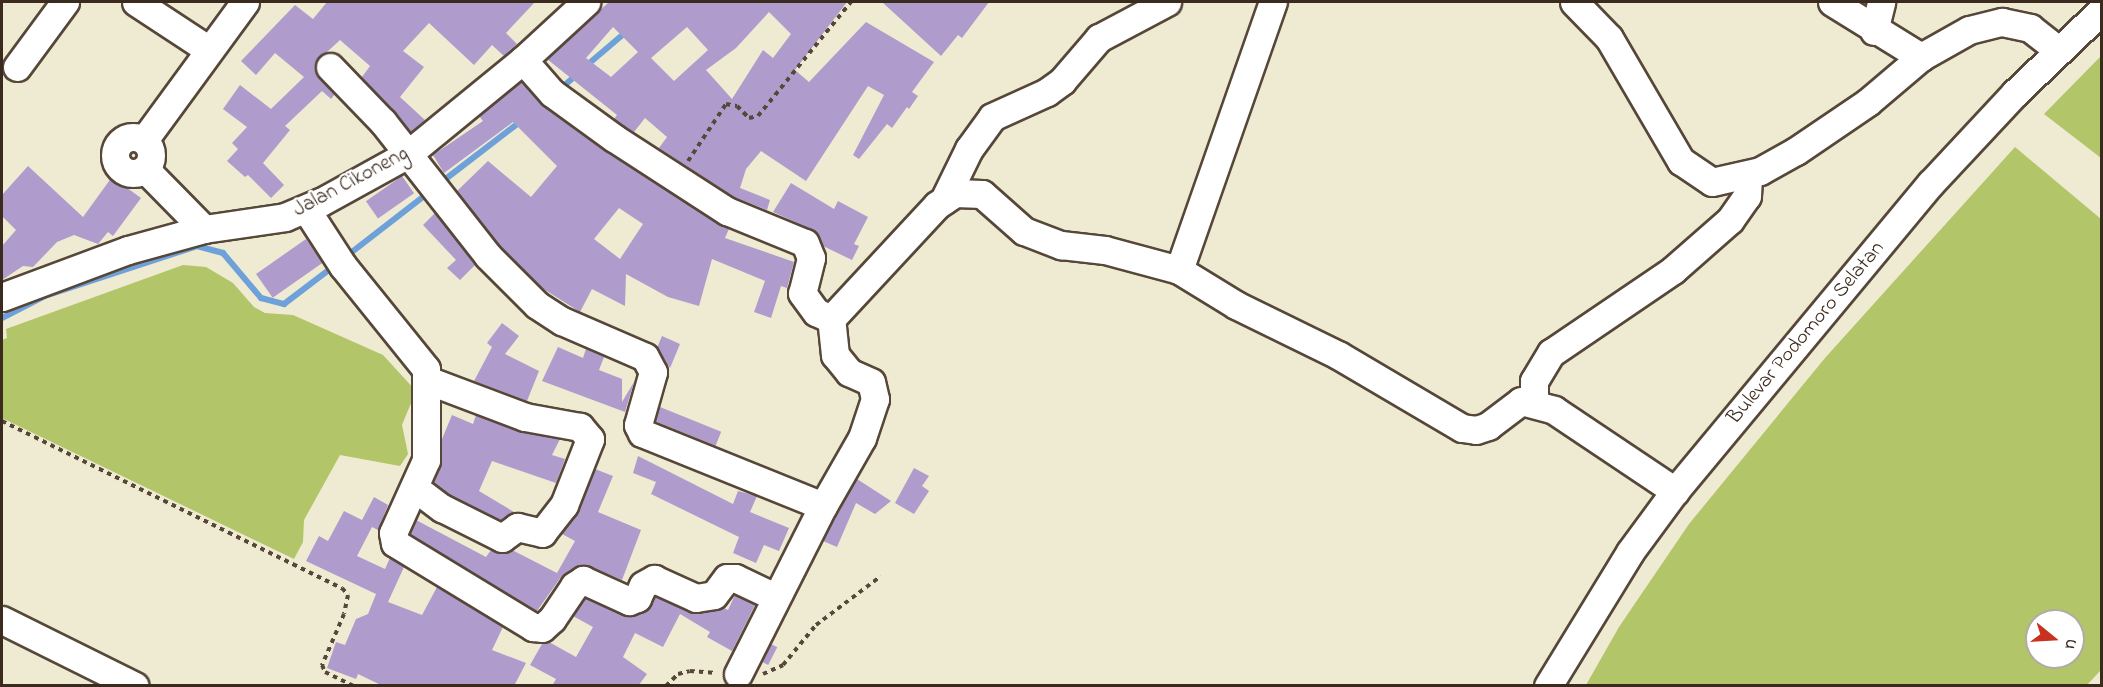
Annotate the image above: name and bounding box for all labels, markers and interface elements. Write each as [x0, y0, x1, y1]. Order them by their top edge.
street label: Jalan Cikoneng [289, 141, 413, 223]
street label: Bulevar Podomoro Selatan [1722, 236, 1890, 430]
north arrow [2025, 609, 2085, 669]
text: U [2057, 635, 2083, 652]

